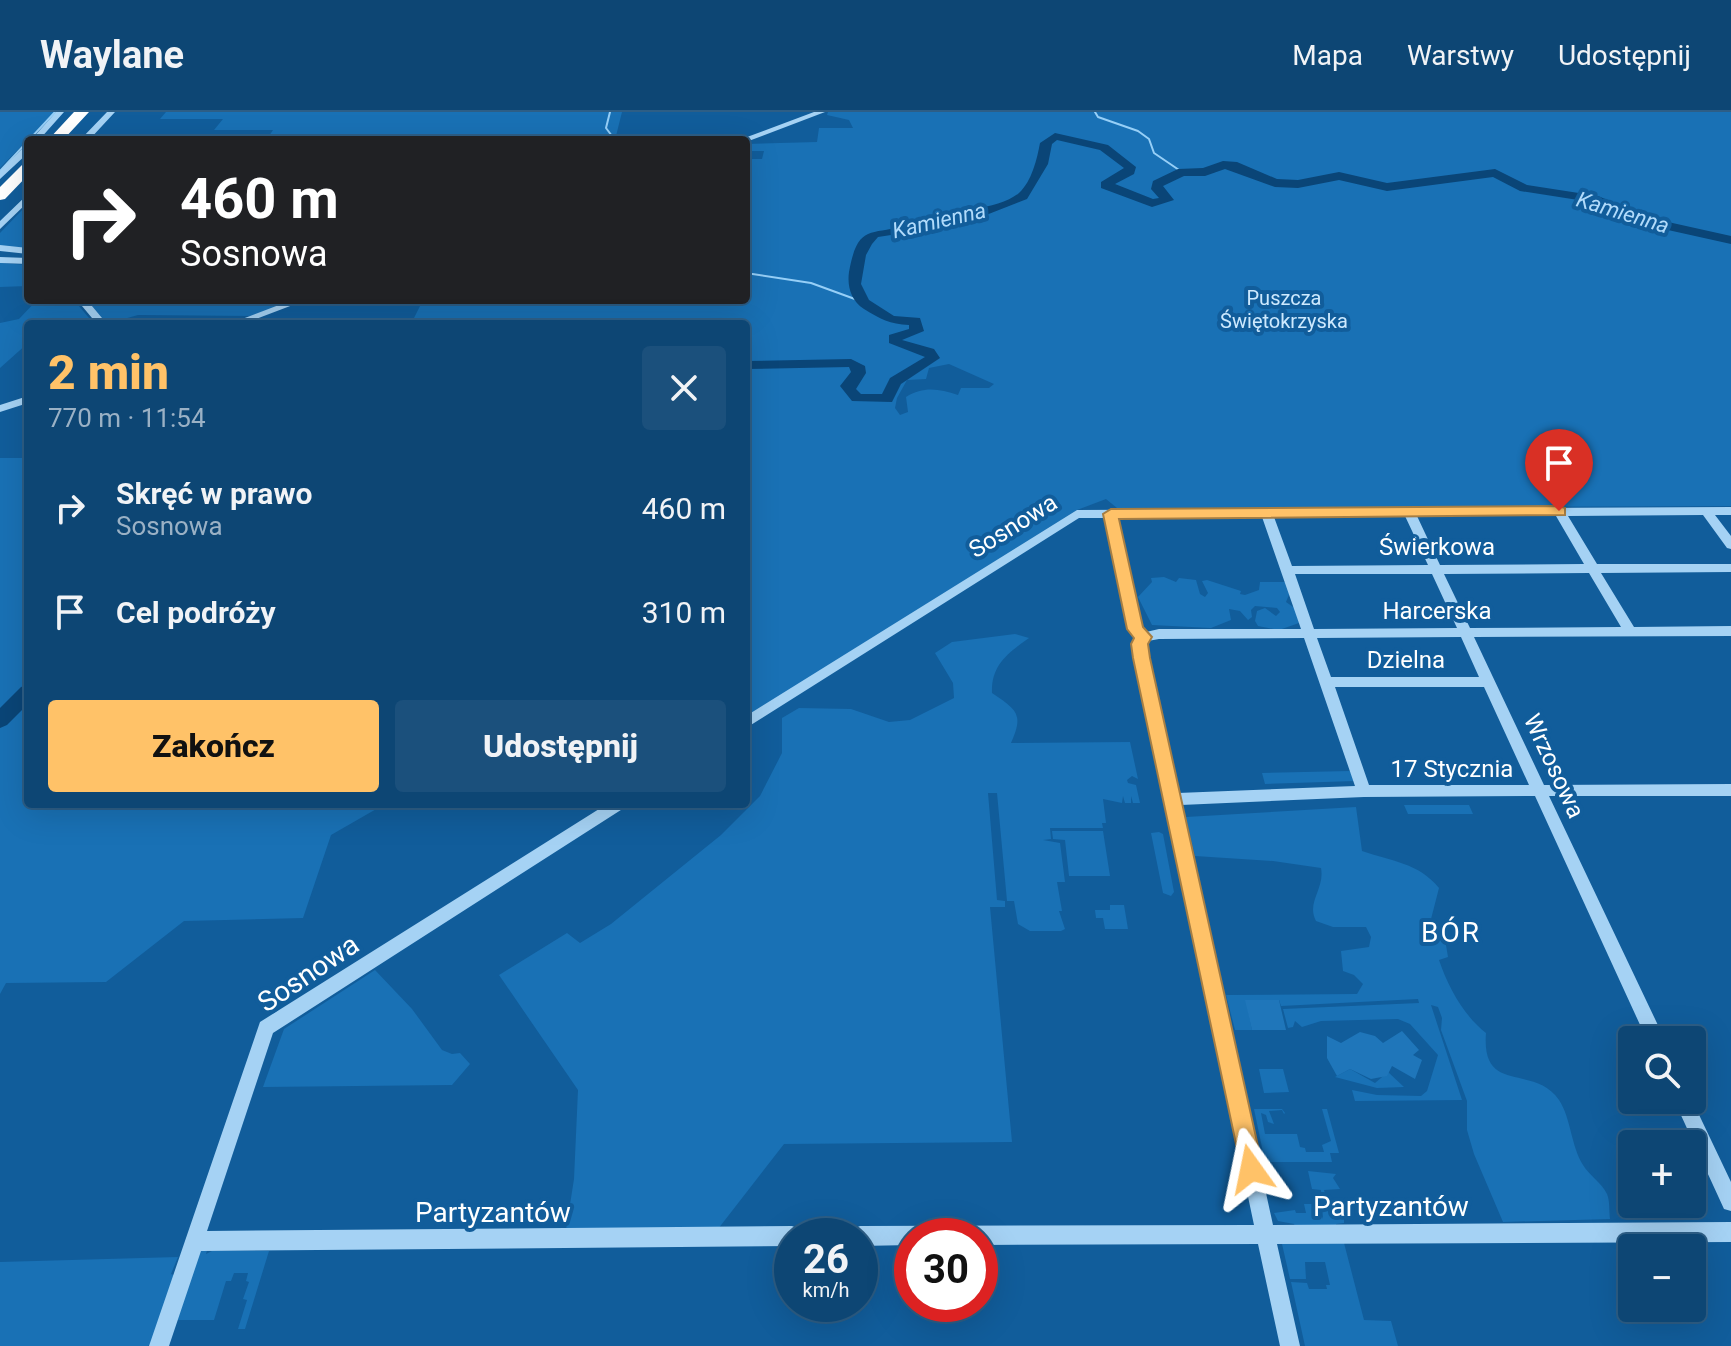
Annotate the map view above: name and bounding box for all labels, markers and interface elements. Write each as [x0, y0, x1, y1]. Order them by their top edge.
text: Waylane [40, 33, 184, 77]
text: Mapa [1292, 39, 1363, 72]
text: Warstwy [1407, 39, 1514, 72]
text: Udostępnij [1558, 39, 1691, 72]
text: 460 m [180, 166, 339, 232]
icon: right [48, 168, 152, 272]
water label: Kamienna [1574, 187, 1672, 238]
water label: Kamienna [890, 198, 988, 243]
text: Sosnowa [180, 233, 328, 275]
park label: Puszcza Świętokrzyska [1220, 286, 1348, 333]
text: 2 min [48, 344, 169, 401]
button: close [642, 346, 726, 430]
text: 770 m · 11:54 [48, 403, 206, 433]
pin [1525, 429, 1593, 511]
icon: arrive [1537, 441, 1581, 485]
text: Skręć w prawo [116, 476, 312, 511]
icon: right [48, 486, 92, 530]
street label: Sosnowa [964, 488, 1062, 564]
text: 460 m [642, 491, 726, 526]
text: Sosnowa [116, 511, 223, 541]
street label: Świerkowa [1379, 533, 1495, 561]
icon: arrive [48, 590, 92, 634]
text: Cel podróży [116, 595, 276, 630]
text: 310 m [642, 595, 726, 630]
street label: Harcerska [1382, 597, 1492, 625]
street label: Dzielna [1367, 646, 1445, 674]
button: Zakończ [48, 700, 379, 792]
button: Udostępnij [395, 700, 726, 792]
street label: Wrzosowa [1518, 709, 1590, 823]
street label: 17 Stycznia [1391, 755, 1513, 783]
district label: BÓR [1421, 916, 1481, 949]
street label: Sosnowa [251, 928, 365, 1019]
map controls [1618, 1026, 1706, 1322]
button: search [1618, 1026, 1706, 1114]
position arrow [1209, 1127, 1293, 1211]
button: + [1618, 1130, 1706, 1218]
street label: Partyzantów [1313, 1190, 1469, 1223]
street label: Partyzantów [415, 1196, 571, 1229]
speed limit sign: 30 [894, 1218, 998, 1322]
button: − [1618, 1234, 1706, 1322]
text: 26 [803, 1236, 849, 1283]
text: km/h [803, 1278, 849, 1302]

